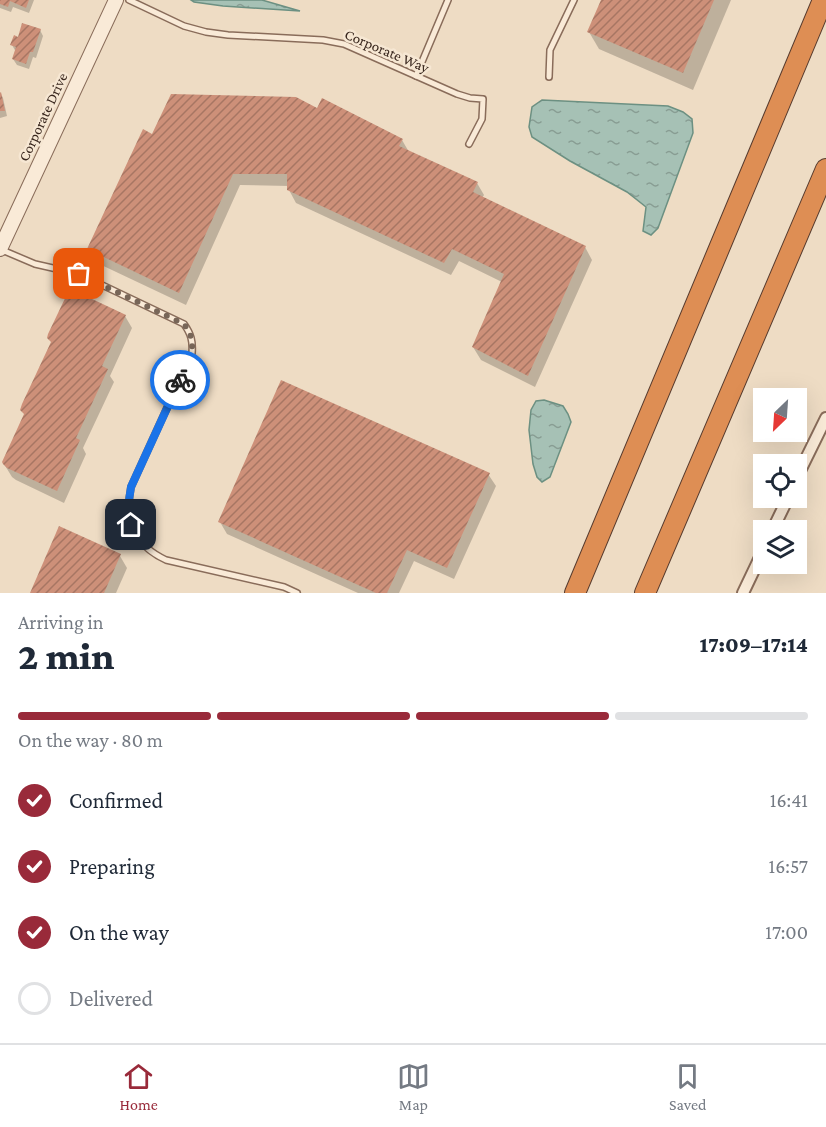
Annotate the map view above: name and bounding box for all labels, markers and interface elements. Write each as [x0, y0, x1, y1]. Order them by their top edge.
street label: Corporate Way [342, 26, 432, 77]
street label: Corporate Drive [16, 70, 72, 164]
pin [53, 248, 104, 299]
icon: bag [62, 257, 95, 290]
courier [150, 350, 210, 410]
icon: bike [164, 364, 197, 397]
north arrow [753, 388, 807, 442]
map controls [753, 388, 807, 574]
button: locate [753, 454, 807, 508]
pin [105, 499, 156, 550]
icon: home [114, 508, 147, 541]
button: layers [753, 520, 807, 574]
text: Arriving in [18, 611, 103, 633]
text: 17:09–17:14 [699, 632, 808, 657]
text: 2 min [18, 634, 114, 677]
text: On the way · 80 m [18, 729, 163, 751]
icon: check [18, 784, 51, 817]
text: Confirmed [69, 788, 163, 813]
text: 16:41 [770, 789, 808, 811]
icon: check [18, 850, 51, 883]
text: Preparing [69, 854, 155, 879]
text: 16:57 [769, 855, 808, 877]
icon: check [18, 916, 51, 949]
text: On the way [69, 920, 169, 945]
text: 17:00 [765, 921, 808, 943]
text: Delivered [69, 986, 153, 1011]
tab: Home [120, 1060, 158, 1113]
tab: Map [397, 1060, 430, 1113]
tab: Saved [669, 1060, 706, 1113]

